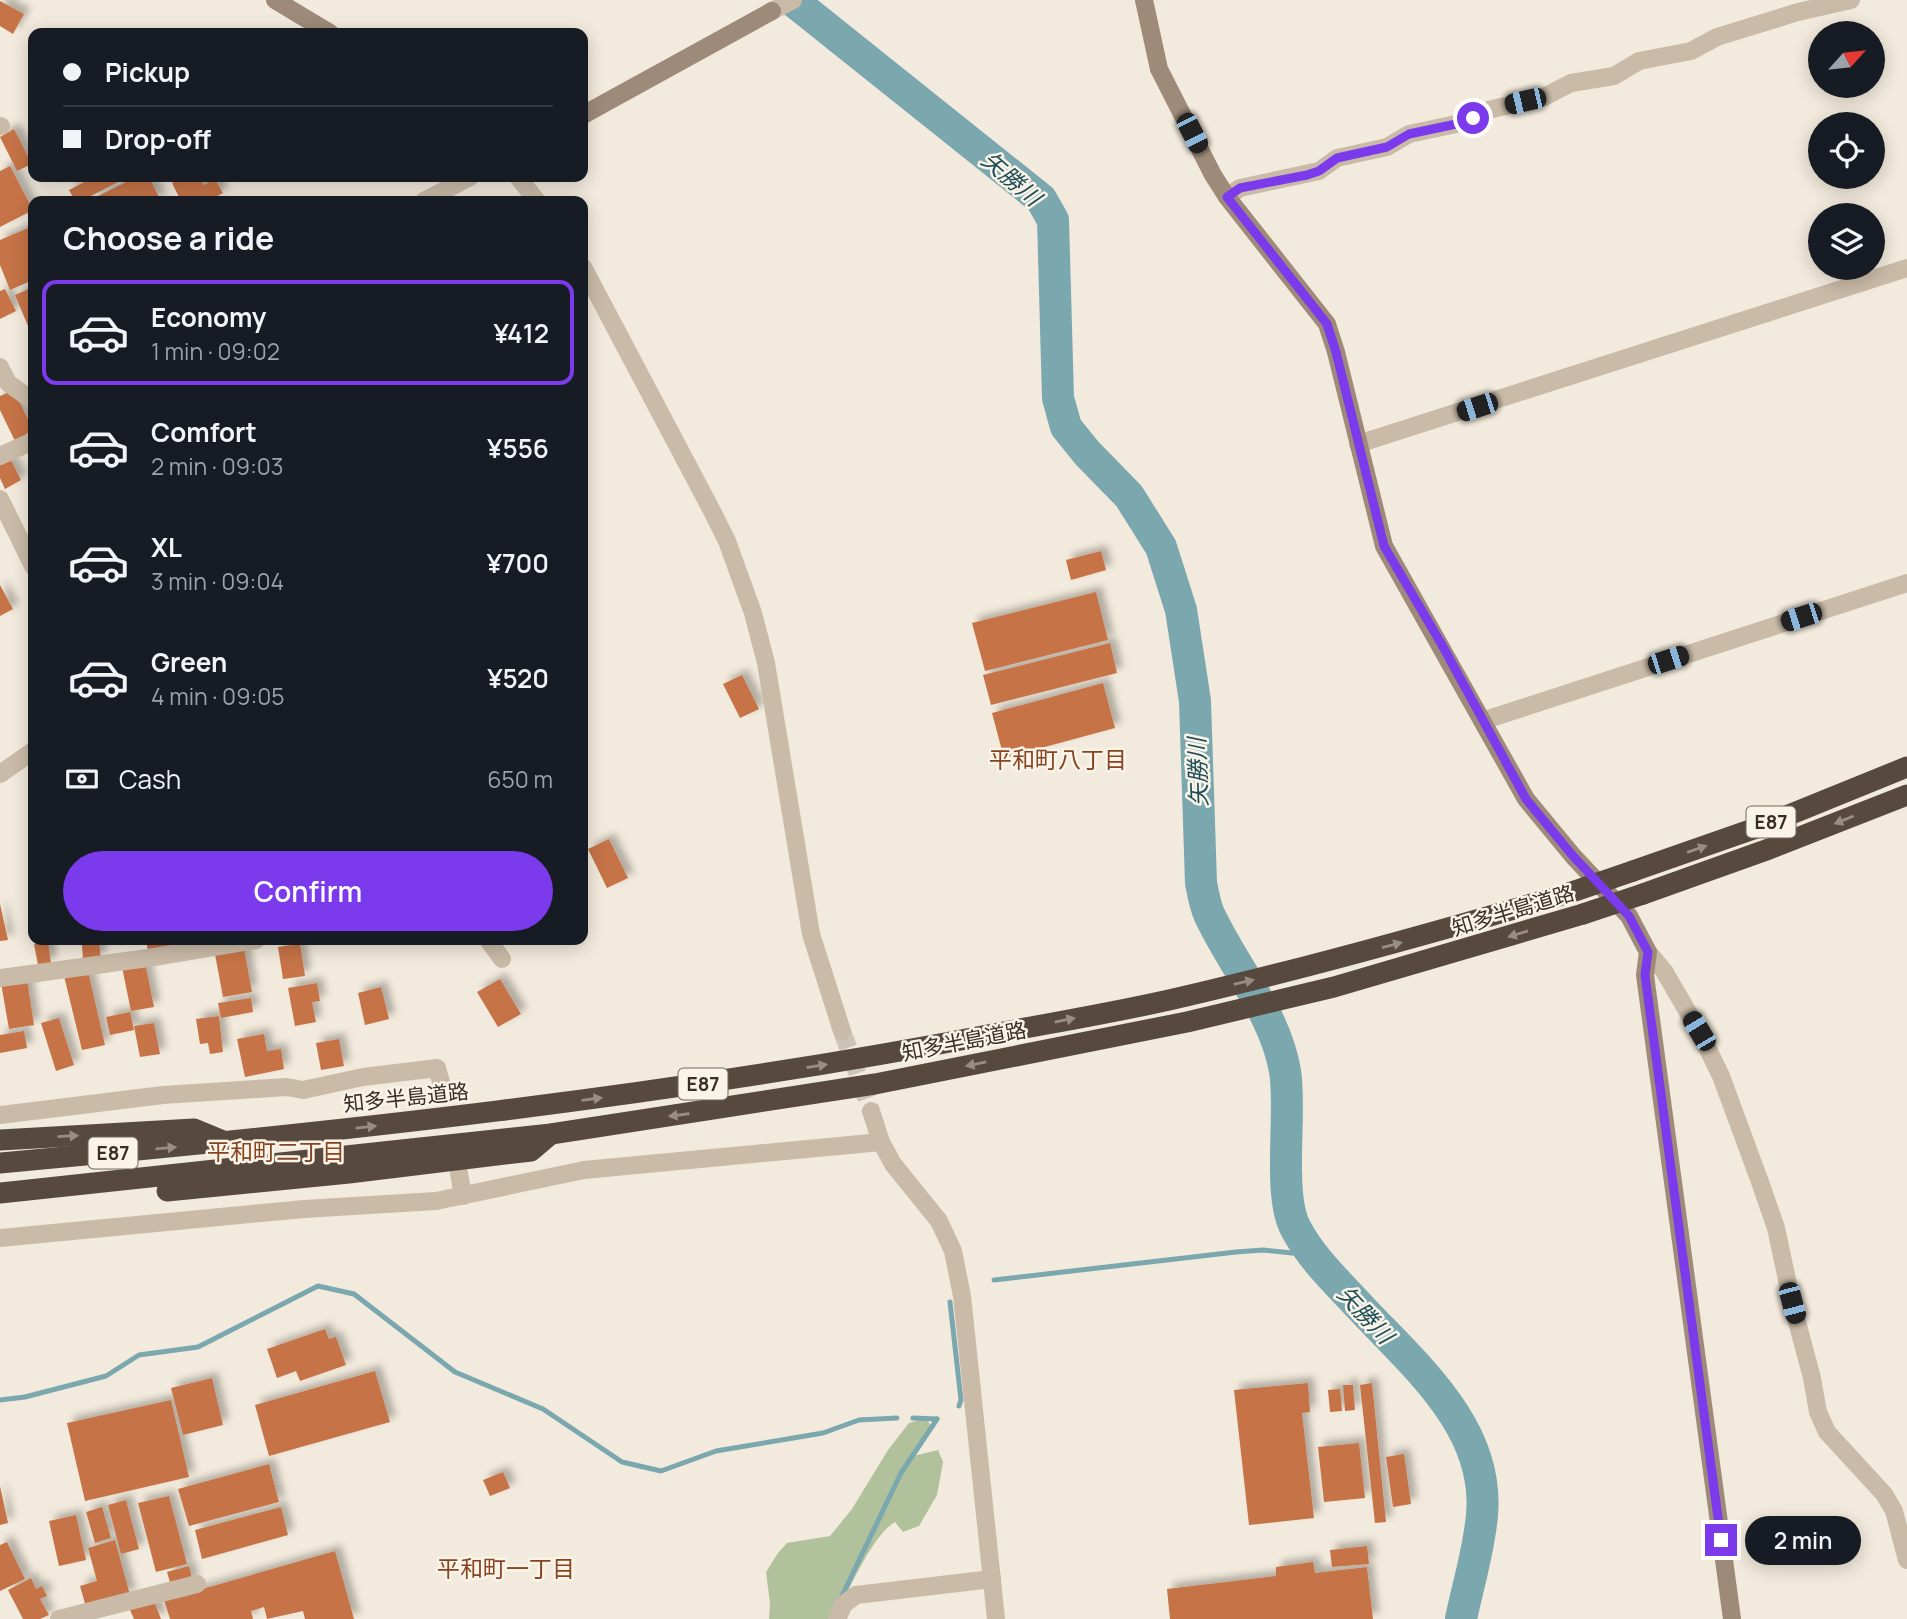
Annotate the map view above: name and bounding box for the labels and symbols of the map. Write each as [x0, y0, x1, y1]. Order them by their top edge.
north arrow [1808, 21, 1885, 98]
car [1503, 86, 1548, 116]
route start [1457, 102, 1489, 134]
car [1174, 110, 1211, 156]
water label: 矢勝川 [975, 143, 1051, 215]
car [1454, 391, 1501, 423]
car [1778, 601, 1825, 633]
car [1645, 644, 1692, 676]
water label: 矢勝川 [1180, 734, 1214, 807]
district label: 平和町八丁目 [989, 743, 1127, 775]
road number: E87 [1746, 806, 1796, 838]
one-way arrow [1833, 814, 1854, 825]
one-way arrow [1687, 843, 1708, 854]
street label: 知多半島道路 [1449, 878, 1577, 942]
one-way arrow [1507, 929, 1528, 939]
one-way arrow [1381, 939, 1402, 949]
one-way arrow [1233, 977, 1255, 988]
car [1680, 1008, 1719, 1054]
one-way arrow [1054, 1014, 1076, 1025]
street label: 知多半島道路 [899, 1015, 1029, 1067]
one-way arrow [964, 1058, 986, 1069]
one-way arrow [806, 1060, 828, 1071]
road number: E87 [678, 1068, 728, 1100]
street label: 知多半島道路 [342, 1076, 470, 1118]
one-way arrow [581, 1094, 603, 1105]
one-way arrow [668, 1110, 690, 1121]
one-way arrow [355, 1121, 377, 1132]
one-way arrow [57, 1131, 79, 1142]
district label: 平和町二丁目 [207, 1135, 345, 1167]
road number: E87 [88, 1138, 138, 1168]
one-way arrow [155, 1142, 177, 1153]
water label: 矢勝川 [1331, 1278, 1403, 1352]
car [1777, 1280, 1808, 1326]
callout: 2 min [1746, 1516, 1861, 1564]
route end [1705, 1524, 1737, 1556]
district label: 平和町一丁目 [437, 1552, 575, 1584]

